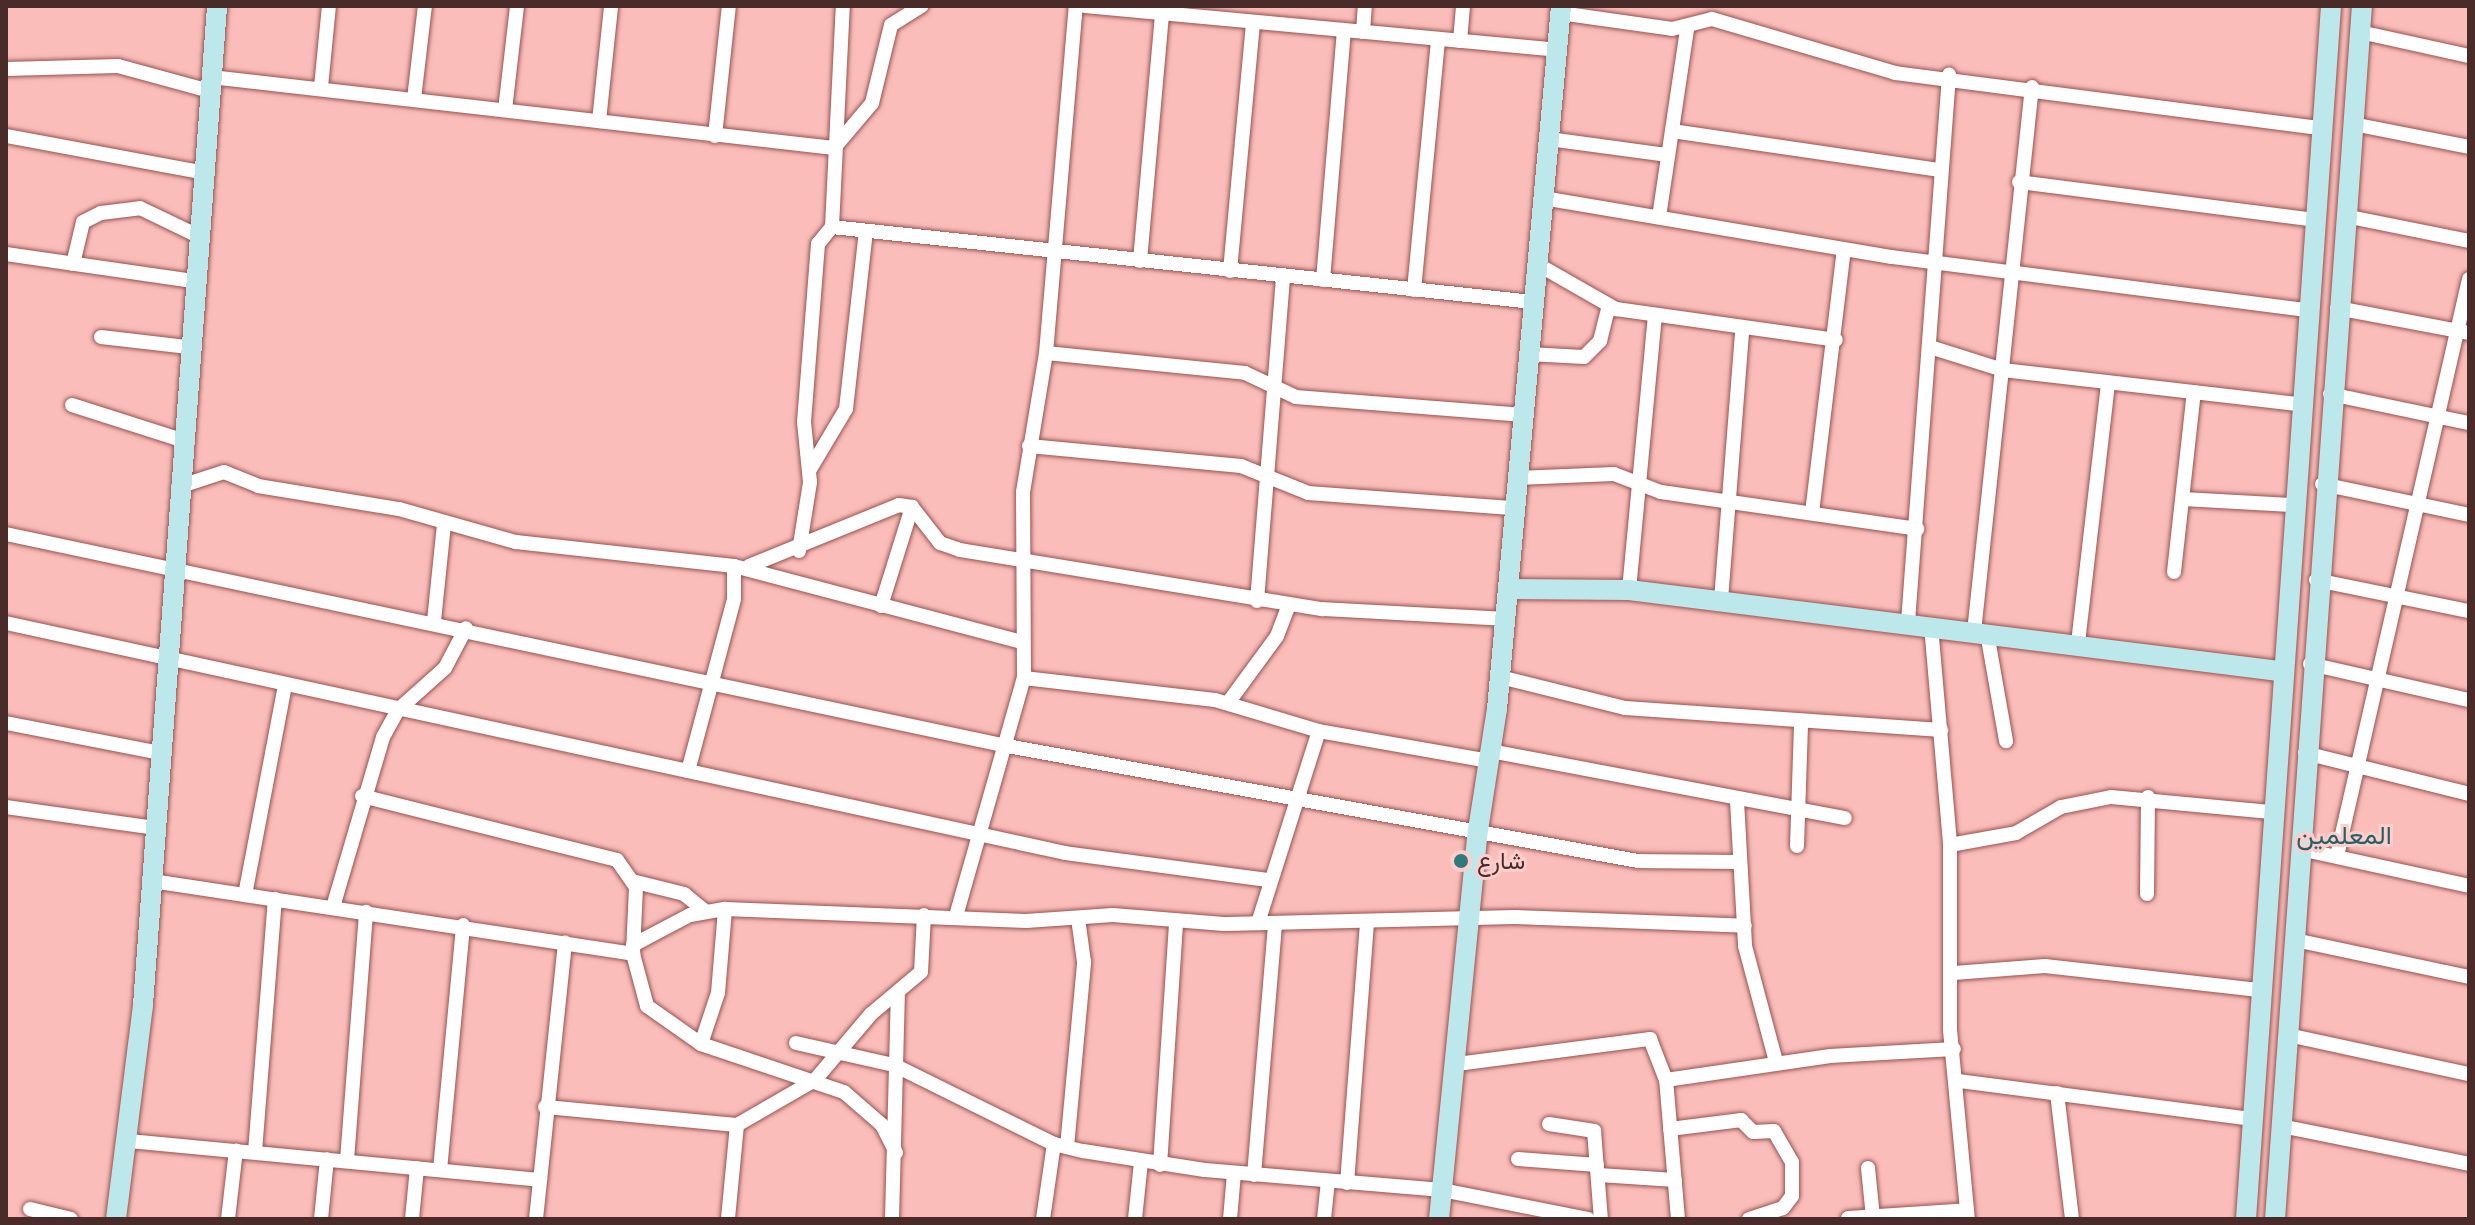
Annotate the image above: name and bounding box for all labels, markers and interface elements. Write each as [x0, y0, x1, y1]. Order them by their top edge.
district label: المعلمين [2296, 820, 2392, 852]
place label: شارع [1477, 847, 1525, 875]
marker: شارع [1452, 852, 1470, 870]

